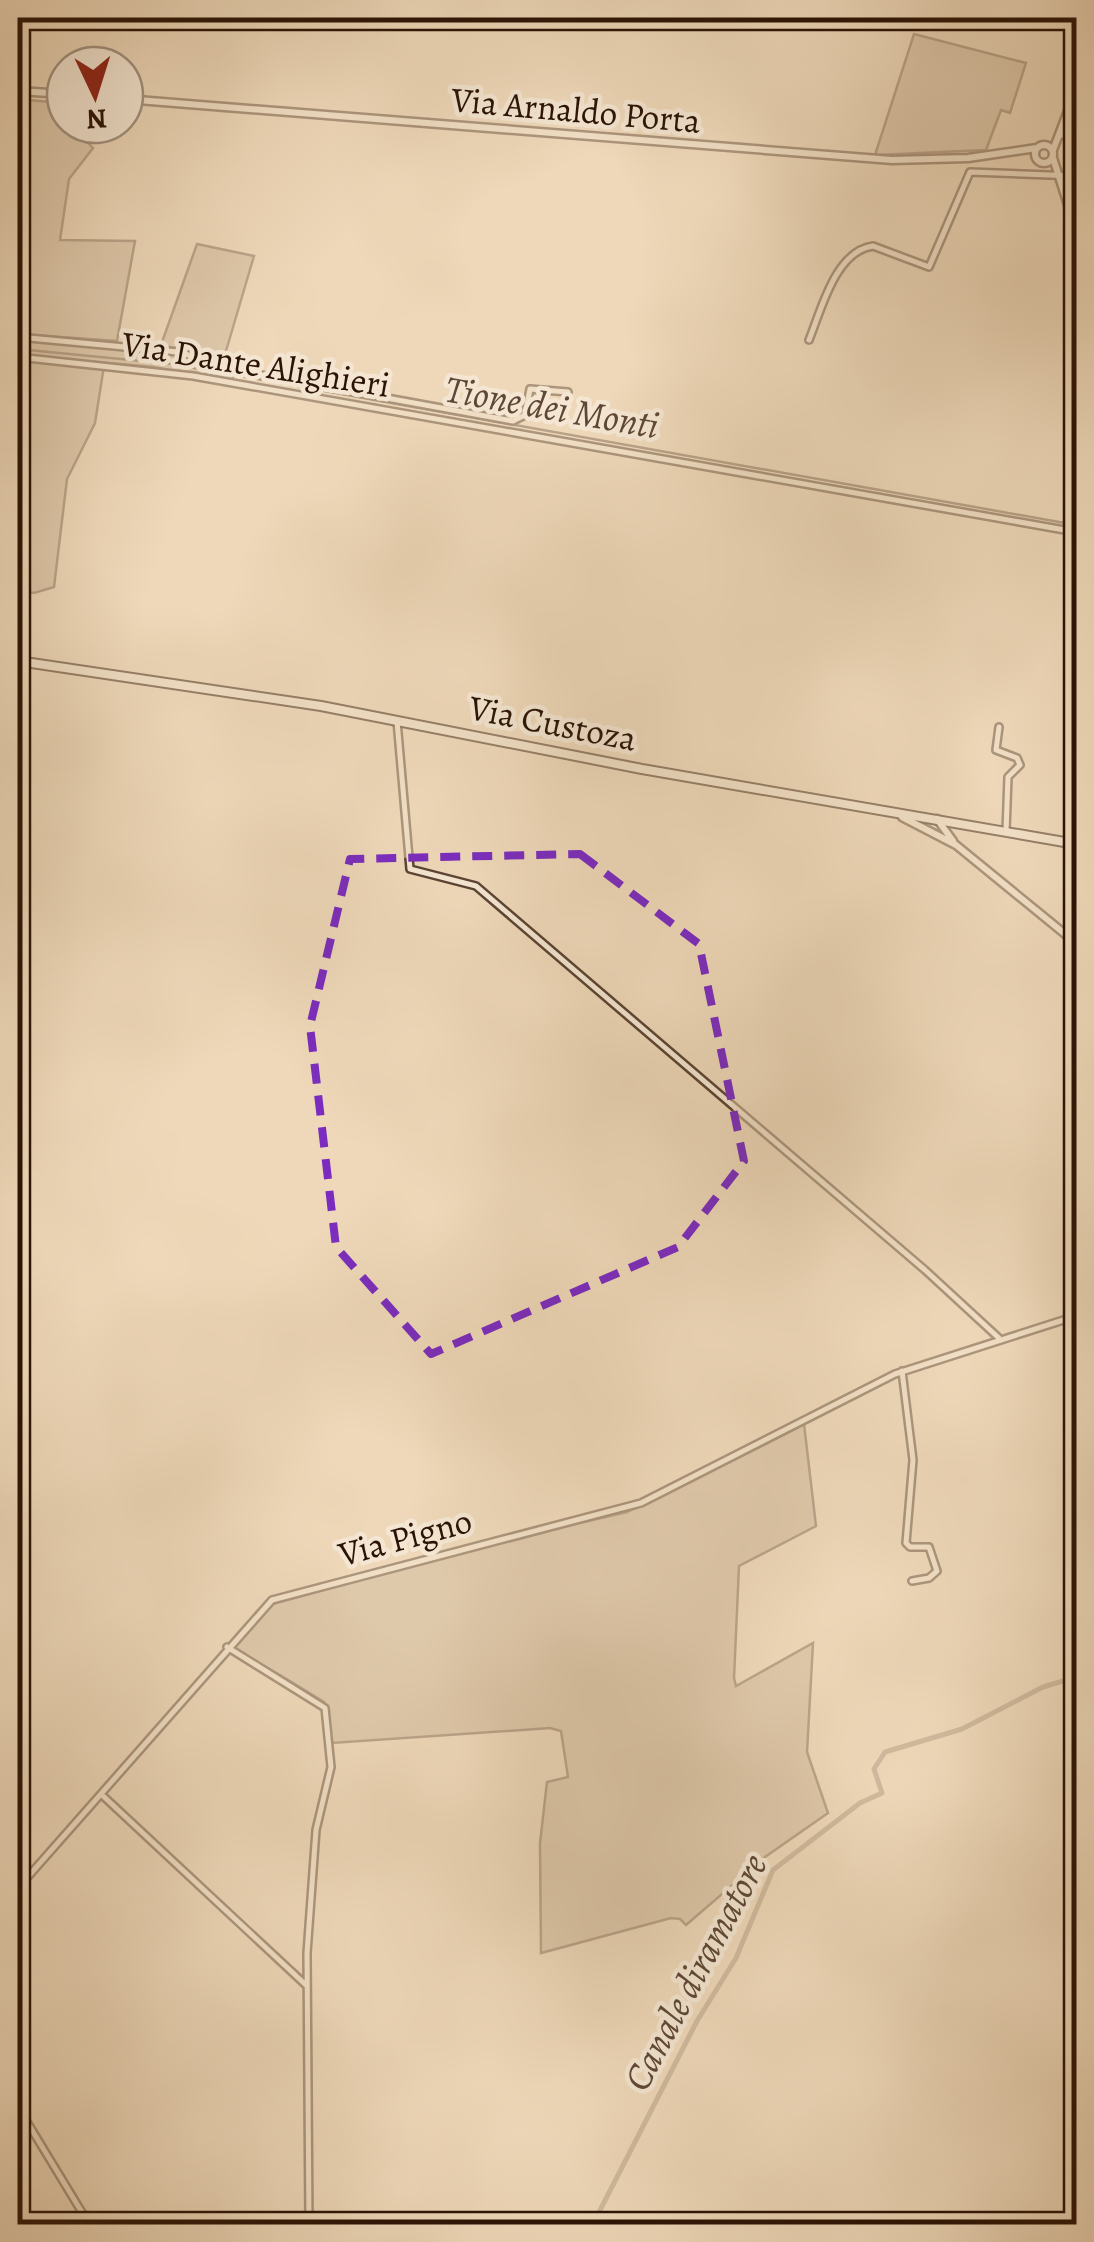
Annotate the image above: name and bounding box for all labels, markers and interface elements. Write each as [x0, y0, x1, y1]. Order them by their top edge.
north arrow [45, 45, 145, 145]
street label: Via Arnaldo Porta [448, 75, 703, 145]
text: N [85, 99, 108, 139]
street label: Via Dante Alighieri [118, 319, 393, 409]
water label: Tione dei Monti [441, 363, 663, 451]
street label: Via Custoza [464, 683, 641, 763]
street label: Via Pigno [332, 1496, 477, 1578]
water label: Canale diramatore [611, 1844, 779, 2100]

